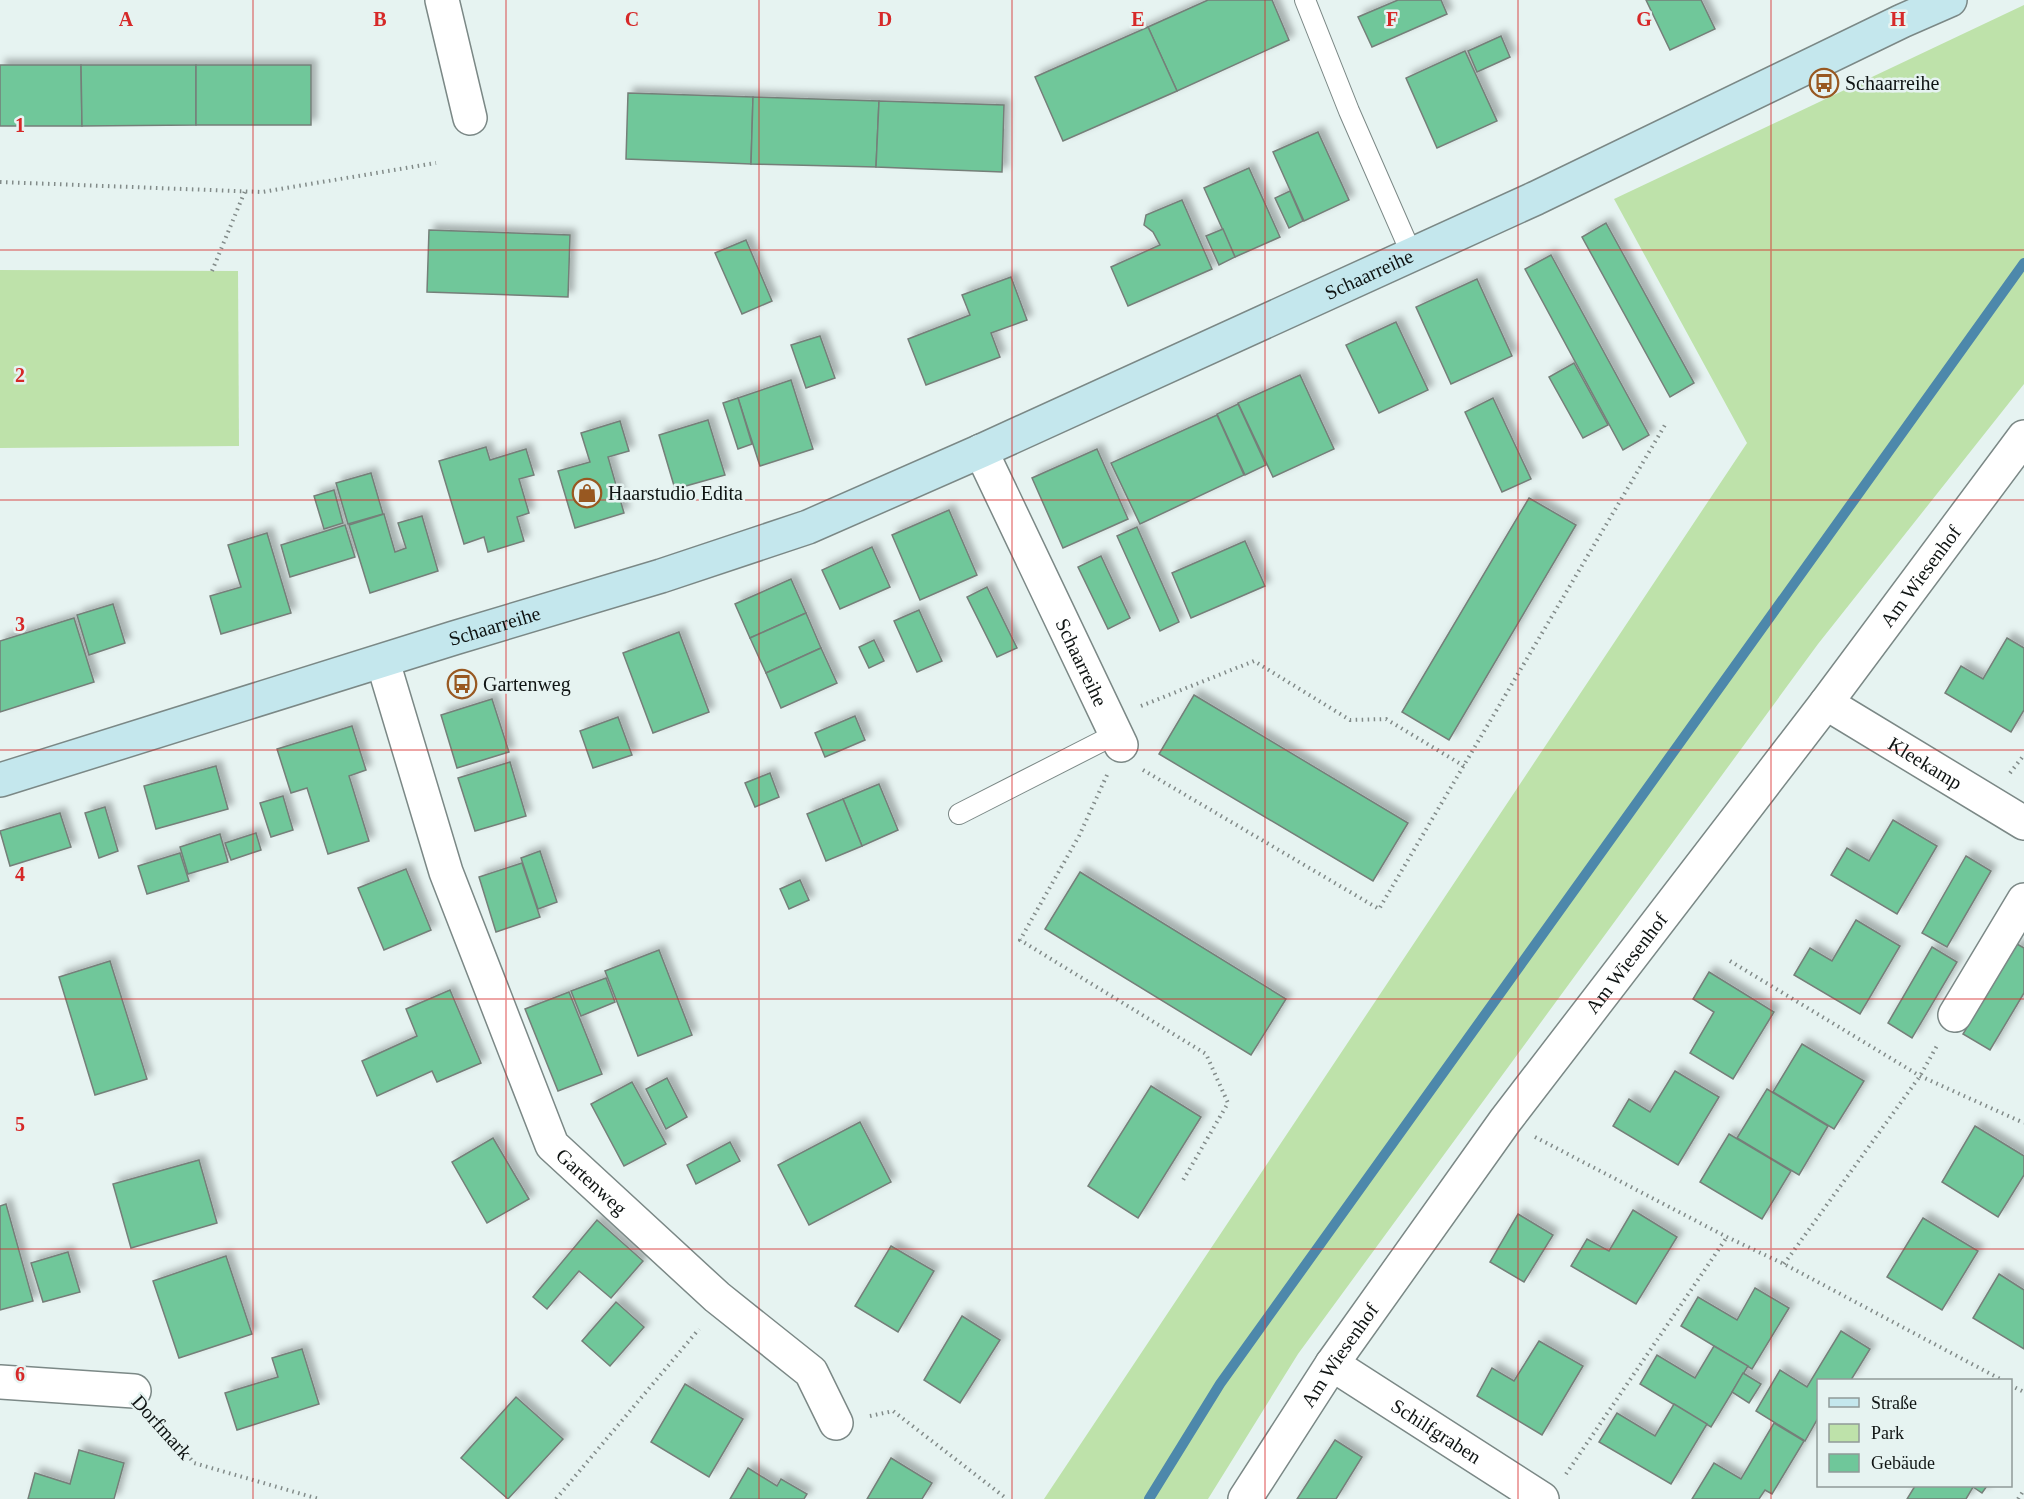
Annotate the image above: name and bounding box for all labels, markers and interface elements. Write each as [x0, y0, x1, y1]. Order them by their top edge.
text: A [119, 8, 134, 30]
text: B [373, 8, 387, 30]
text: C [625, 8, 639, 30]
text: D [878, 8, 892, 30]
text: E [1131, 8, 1145, 30]
text: F [1386, 8, 1398, 30]
text: G [1636, 8, 1652, 30]
text: H [1890, 8, 1906, 30]
bus stop icon: Schaarreihe [1808, 67, 1840, 99]
place label: Schaarreihe [1845, 72, 1940, 94]
text: 1 [15, 114, 25, 136]
street label: Schaarreihe [1321, 245, 1417, 304]
text: 2 [15, 364, 25, 386]
shop icon: Haarstudio Edita [571, 477, 603, 509]
place label: Haarstudio Edita [608, 482, 743, 504]
street label: Am Wiesenhof [1876, 521, 1965, 631]
street label: Schaarreihe [446, 602, 543, 650]
text: 3 [15, 613, 25, 635]
street label: Schaarreihe [1051, 615, 1112, 710]
bus stop icon: Gartenweg [446, 668, 478, 700]
place label: Gartenweg [483, 673, 571, 696]
street label: Kleekamp [1884, 732, 1966, 795]
text: 4 [15, 863, 25, 885]
street label: Am Wiesenhof [1581, 908, 1672, 1018]
text: 5 [15, 1113, 25, 1135]
street label: Gartenweg [552, 1144, 631, 1220]
street label: Am Wiesenhof [1296, 1299, 1383, 1411]
text: 6 [15, 1363, 25, 1385]
legend [1817, 1379, 2012, 1487]
street label: Dorfmark [127, 1390, 197, 1464]
text: Straße [1871, 1393, 1917, 1413]
street label: Schilfgraben [1387, 1394, 1485, 1468]
text: Park [1871, 1423, 1904, 1443]
text: Gebäude [1871, 1453, 1935, 1473]

